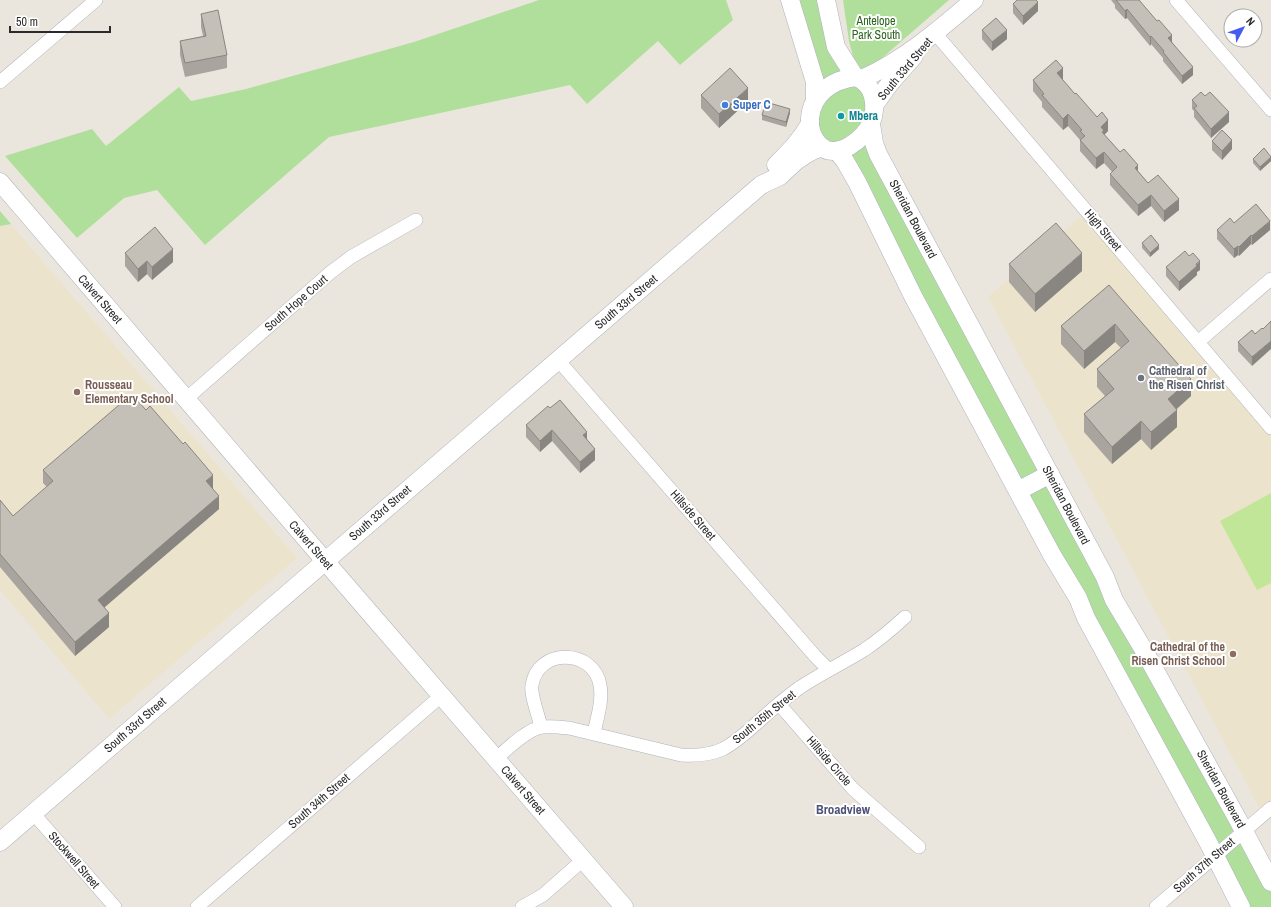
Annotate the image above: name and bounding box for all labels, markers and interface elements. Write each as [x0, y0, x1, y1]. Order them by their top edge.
scale bar [10, 8, 110, 34]
north arrow [1223, 8, 1263, 48]
park label: Antelope Park South [852, 13, 900, 43]
text: 50 m [16, 14, 38, 30]
text: N [1243, 14, 1258, 28]
street label: South 33rd Street [874, 34, 936, 104]
place label: Super C [733, 97, 771, 113]
marker: Super C [720, 100, 730, 110]
place label: Mbera [849, 108, 879, 124]
marker: Mbera [836, 111, 846, 121]
street label: Sheridan Boulevard [886, 177, 940, 261]
street label: High Street [1081, 206, 1125, 254]
street label: Calvert Street [74, 271, 126, 327]
street label: South Hope Court [261, 271, 331, 335]
street label: South 33rd Street [591, 271, 661, 333]
place label: Cathedral of the Risen Christ [1149, 363, 1225, 393]
marker: Cathedral of the Risen Christ [1136, 373, 1146, 383]
place label: Rousseau Elementary School [85, 377, 174, 407]
marker: Rousseau Elementary School [72, 387, 82, 397]
street label: Sheridan Boulevard [1039, 463, 1093, 547]
street label: South 33rd Street [346, 481, 415, 544]
street label: Hillside Street [667, 486, 719, 544]
street label: Calvert Street [285, 517, 337, 573]
place label: Cathedral of the Risen Christ School [1131, 639, 1226, 669]
marker: Cathedral of the Risen Christ School [1228, 649, 1238, 659]
street label: South 35th Street [729, 687, 799, 747]
street label: South 33rd Street [101, 693, 170, 756]
street label: Hillside Circle [803, 733, 855, 789]
street label: Sheridan Boulevard [1193, 747, 1249, 831]
street label: Calvert Street [497, 762, 549, 818]
street label: South 34th Street [285, 770, 353, 832]
district label: Broadview [816, 801, 871, 818]
street label: Stockwell Street [45, 828, 103, 892]
street label: South 37th Street [1170, 834, 1238, 896]

